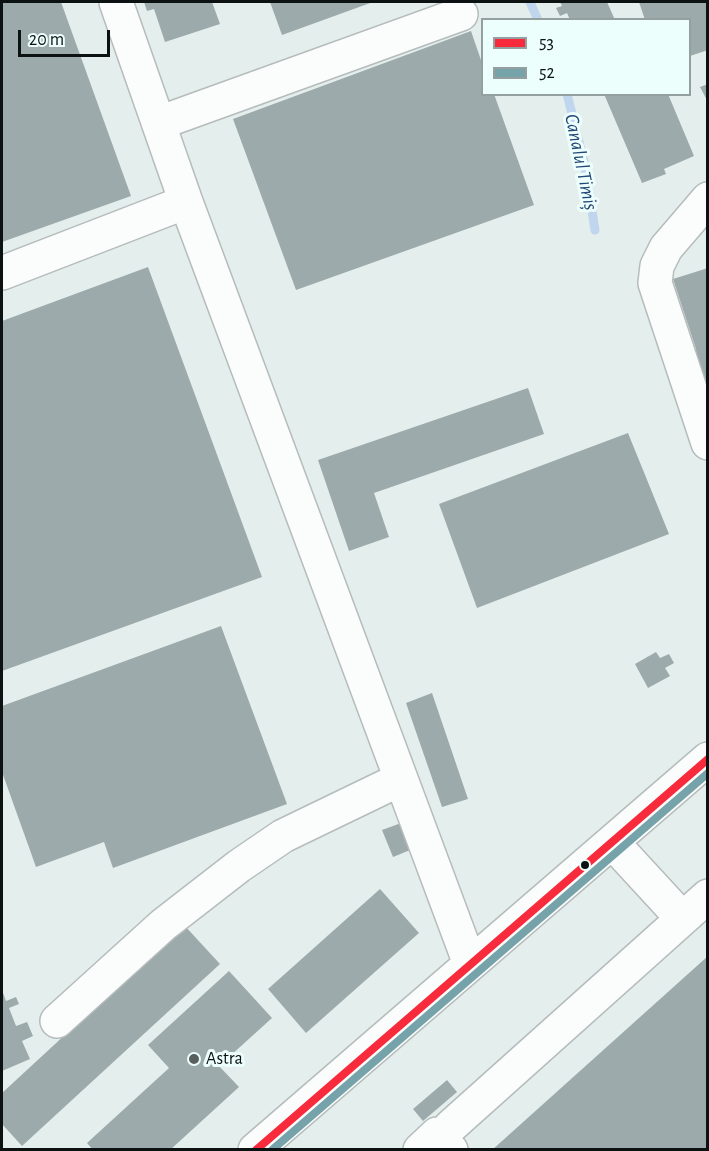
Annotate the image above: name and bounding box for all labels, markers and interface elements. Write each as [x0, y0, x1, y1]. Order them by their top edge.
scale bar [21, 18, 112, 56]
legend [481, 18, 691, 96]
text: 20 m [29, 31, 64, 49]
text: 53 [539, 34, 554, 52]
text: 52 [539, 64, 555, 82]
water label: Canalul Timiș [559, 112, 603, 212]
unlabelled marker [579, 859, 591, 871]
place label: Astra [206, 1048, 243, 1070]
marker: Astra [187, 1052, 201, 1066]

